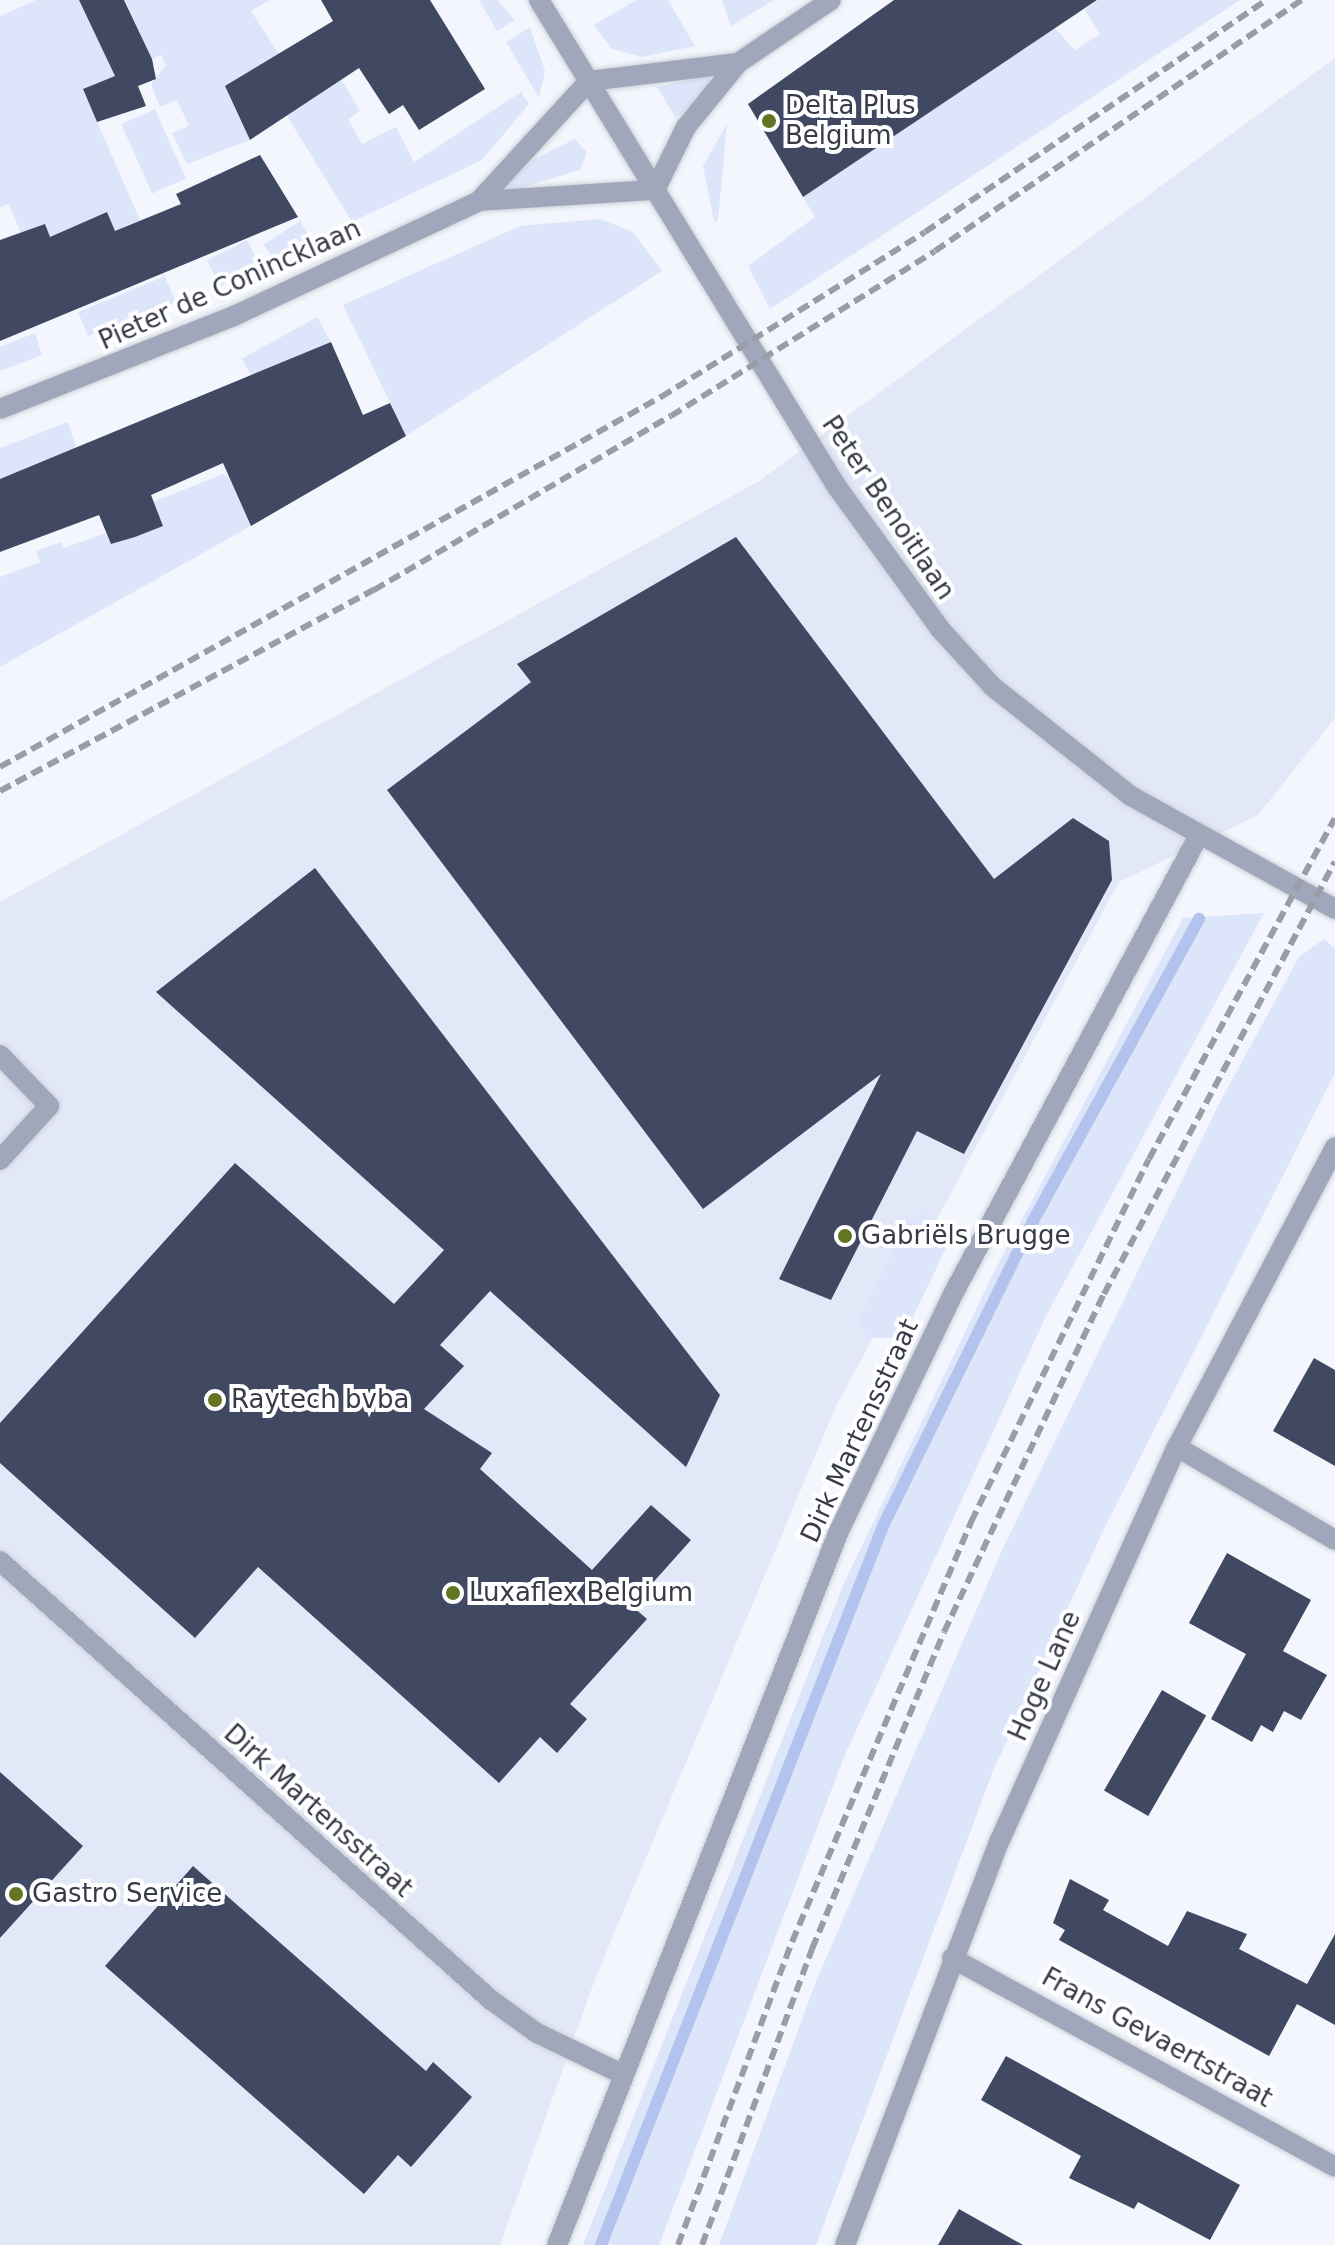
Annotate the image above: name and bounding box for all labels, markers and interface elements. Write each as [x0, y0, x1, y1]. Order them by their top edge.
place label: Delta Plus Belgium [785, 90, 916, 152]
marker: Delta Plus Belgium [760, 112, 778, 130]
street label: Pieter de Conincklaan [94, 213, 366, 357]
street label: Peter Benoitlaan [815, 410, 961, 606]
place label: Gabriëls Brugge [861, 1220, 1071, 1252]
marker: Gabriëls Brugge [836, 1227, 854, 1245]
street label: Dirk Martensstraat [795, 1314, 925, 1548]
place label: Raytech bvba [231, 1384, 409, 1416]
marker: Raytech bvba [206, 1391, 224, 1409]
place label: Luxaflex Belgium [469, 1577, 693, 1609]
marker: Luxaflex Belgium [444, 1584, 462, 1602]
street label: Hoge Lane [1002, 1606, 1088, 1746]
street label: Dirk Martensstraat [217, 1718, 419, 1904]
place label: Gastro Service [32, 1878, 222, 1910]
marker: Gastro Service [7, 1885, 25, 1903]
street label: Frans Gevaertstraat [1036, 1962, 1278, 2114]

